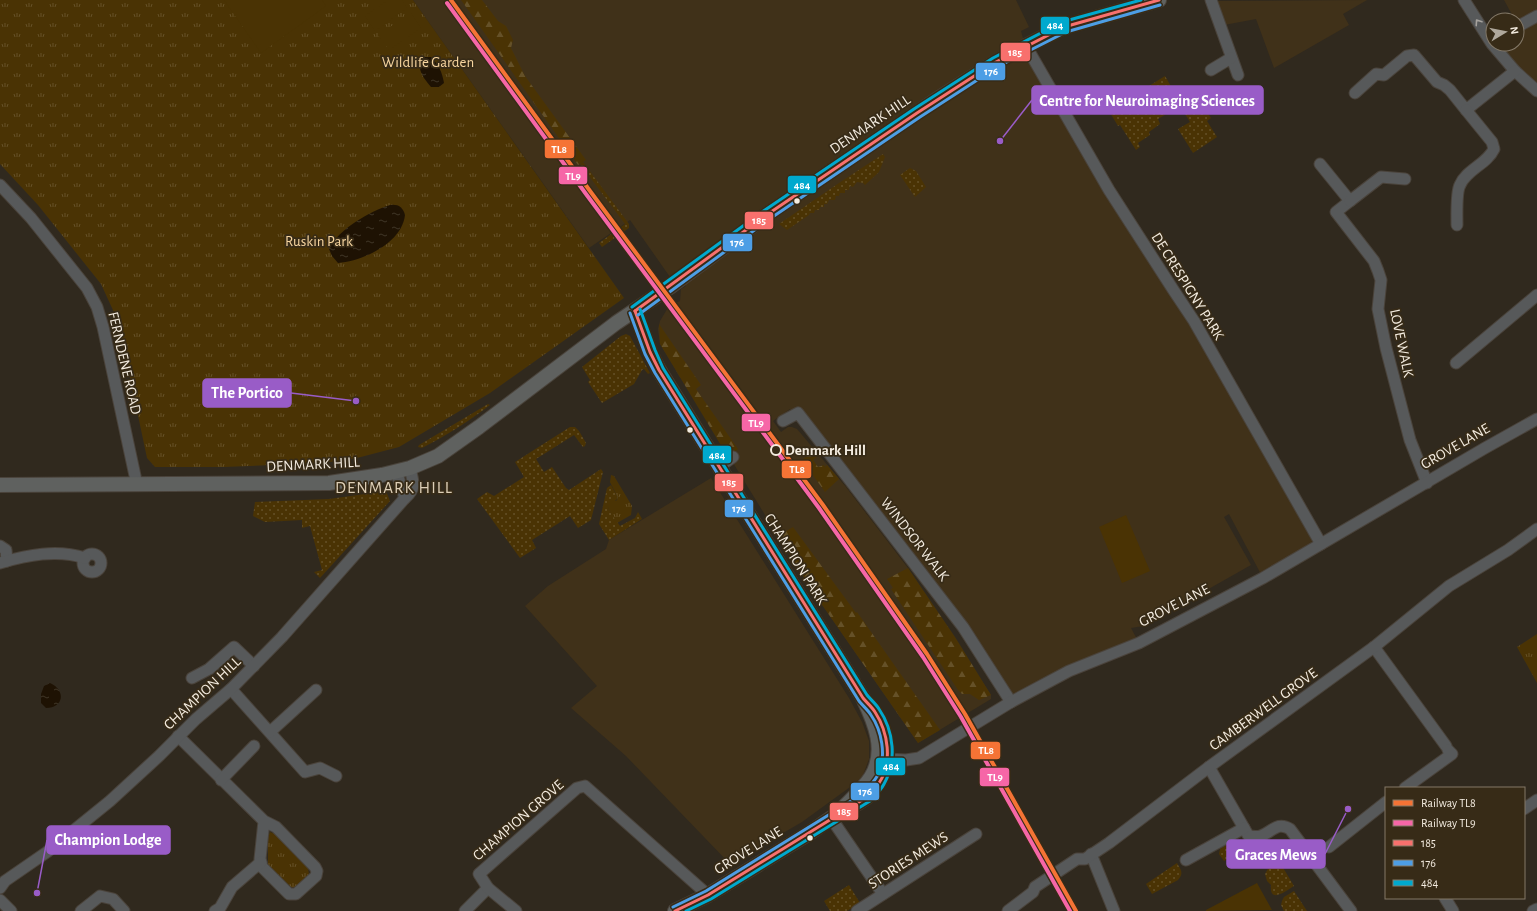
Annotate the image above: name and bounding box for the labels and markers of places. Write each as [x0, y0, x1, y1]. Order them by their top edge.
callout: Centre for Neuroimaging Sciences [1032, 86, 1263, 114]
unlabelled marker [792, 196, 802, 206]
callout: The Portico [203, 379, 291, 407]
unlabelled marker [685, 425, 695, 435]
place label: Denmark Hill [785, 443, 866, 458]
marker: Denmark Hill [770, 444, 782, 456]
callout: Champion Lodge [47, 826, 170, 854]
unlabelled marker [805, 833, 815, 843]
callout: Graces Mews [1227, 840, 1325, 868]

